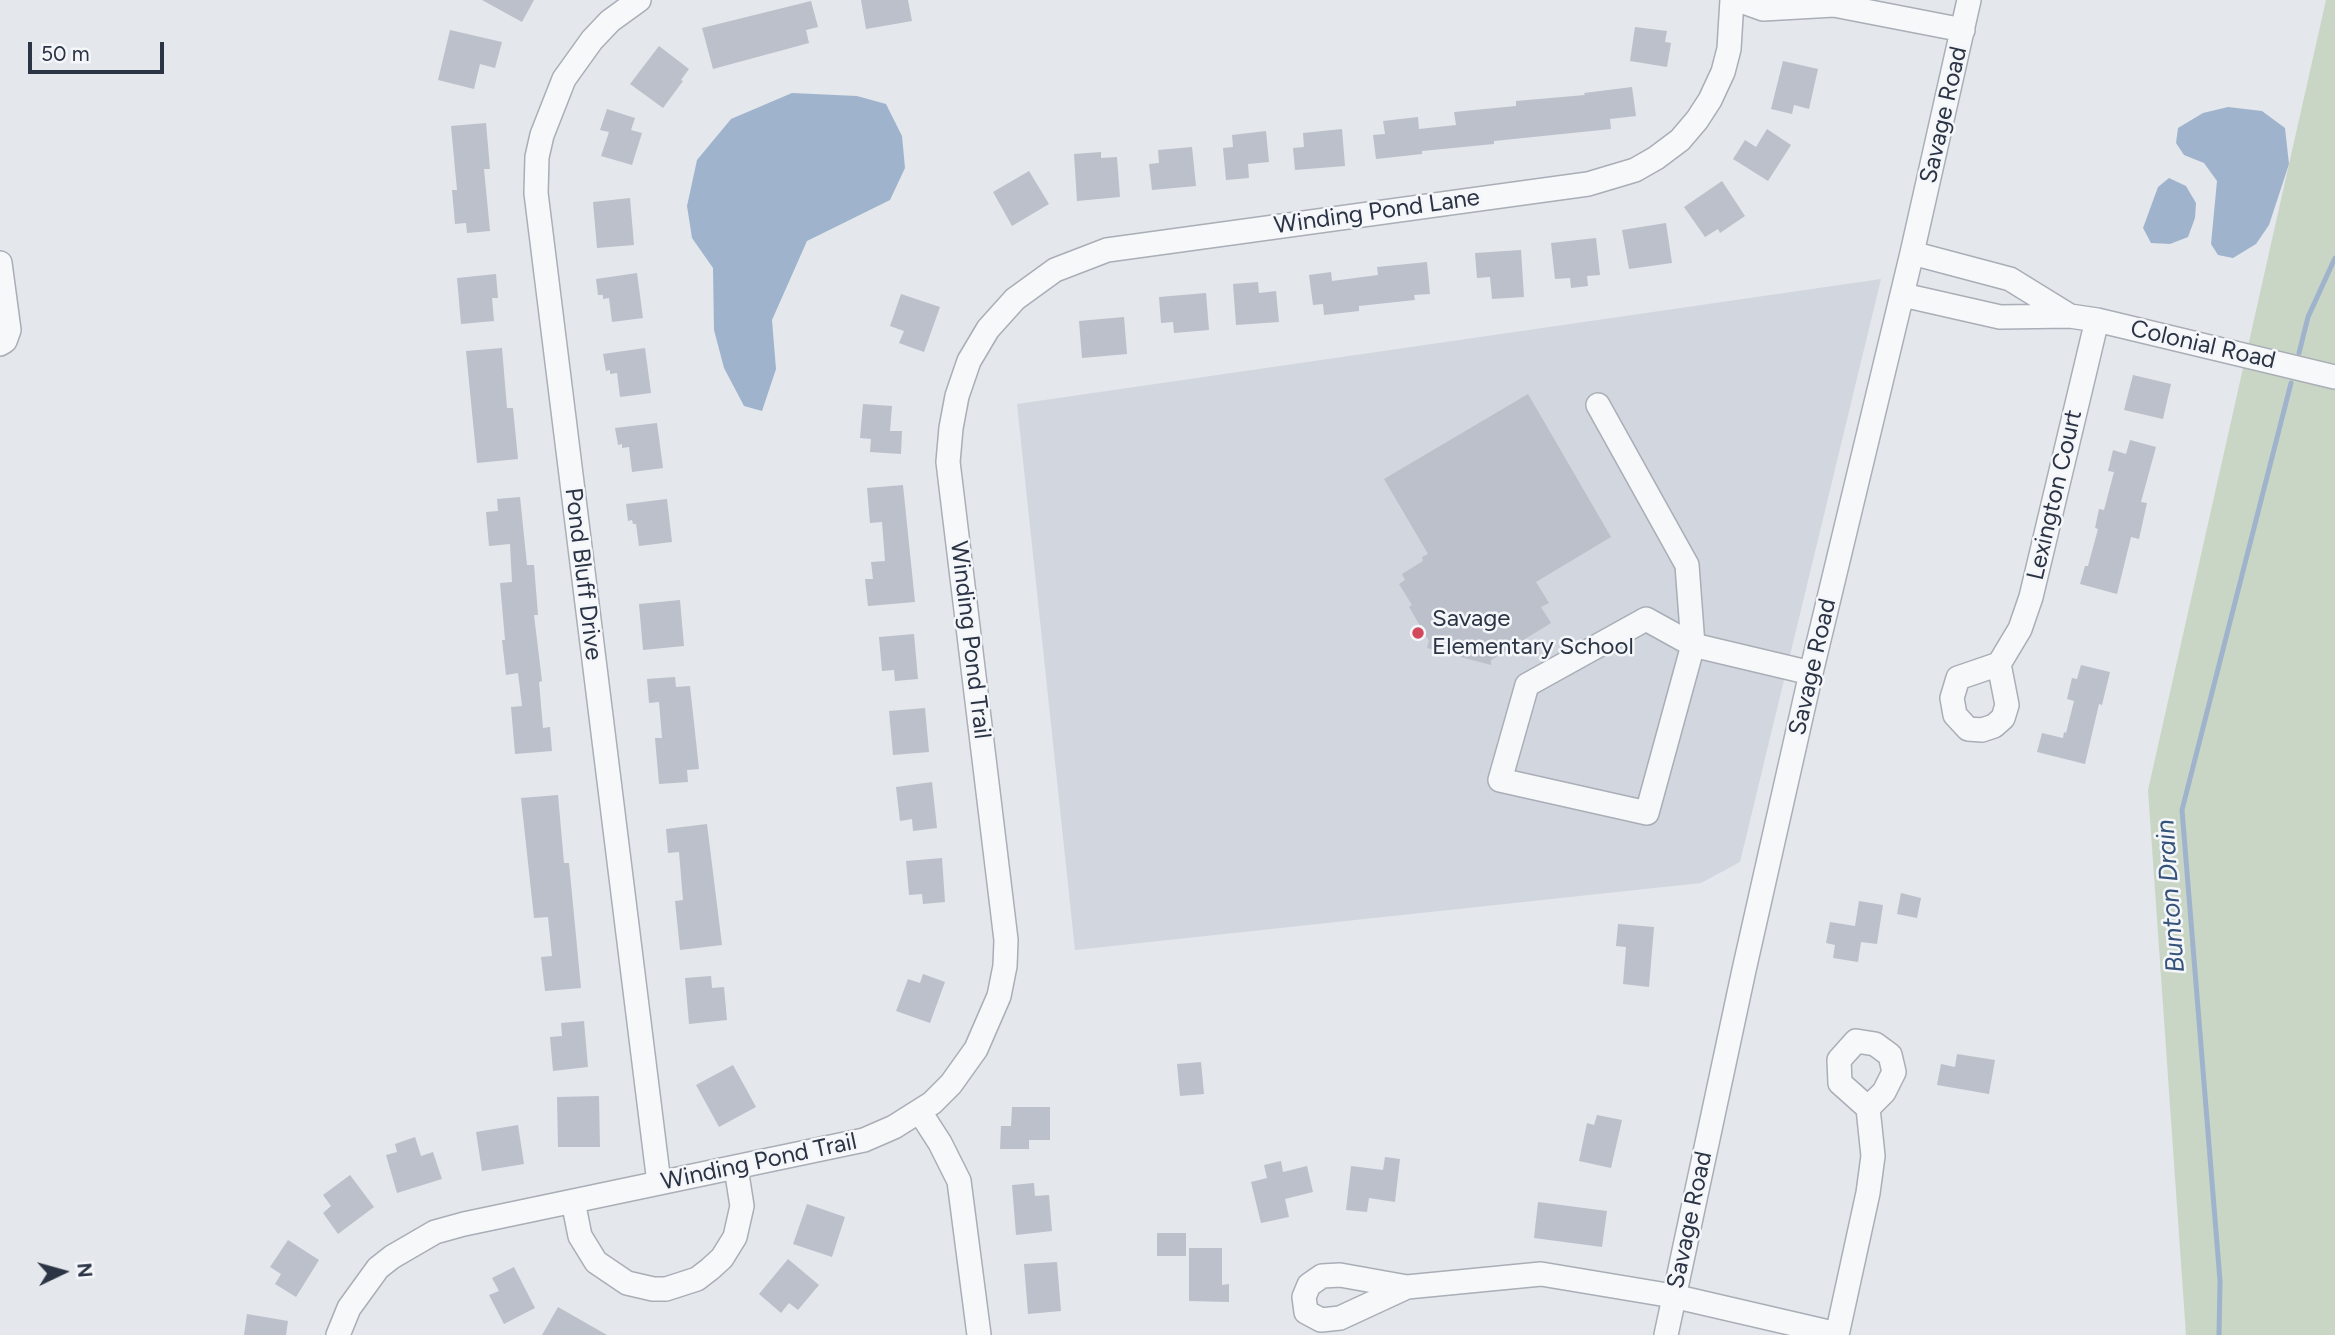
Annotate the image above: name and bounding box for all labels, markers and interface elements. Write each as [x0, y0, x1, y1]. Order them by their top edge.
scale bar [32, 28, 168, 72]
text: 50 m [41, 41, 90, 66]
street label: Savage Road [1914, 44, 1974, 186]
street label: Winding Pond Lane [1272, 183, 1482, 241]
street label: Colonial Road [2128, 314, 2278, 376]
street label: Lexington Court [2021, 407, 2089, 583]
street label: Pond Bluff Drive [558, 486, 608, 662]
street label: Winding Pond Trail [944, 539, 996, 741]
street label: Savage Road [1783, 596, 1843, 738]
place label: Savage Elementary School [1432, 605, 1634, 661]
marker: Savage Elementary School [1410, 625, 1426, 641]
water label: Bunton Drain [2150, 818, 2192, 974]
street label: Winding Pond Trail [659, 1127, 859, 1197]
street label: Savage Road [1661, 1149, 1719, 1291]
north arrow [28, 1237, 98, 1307]
text: N [72, 1262, 97, 1278]

